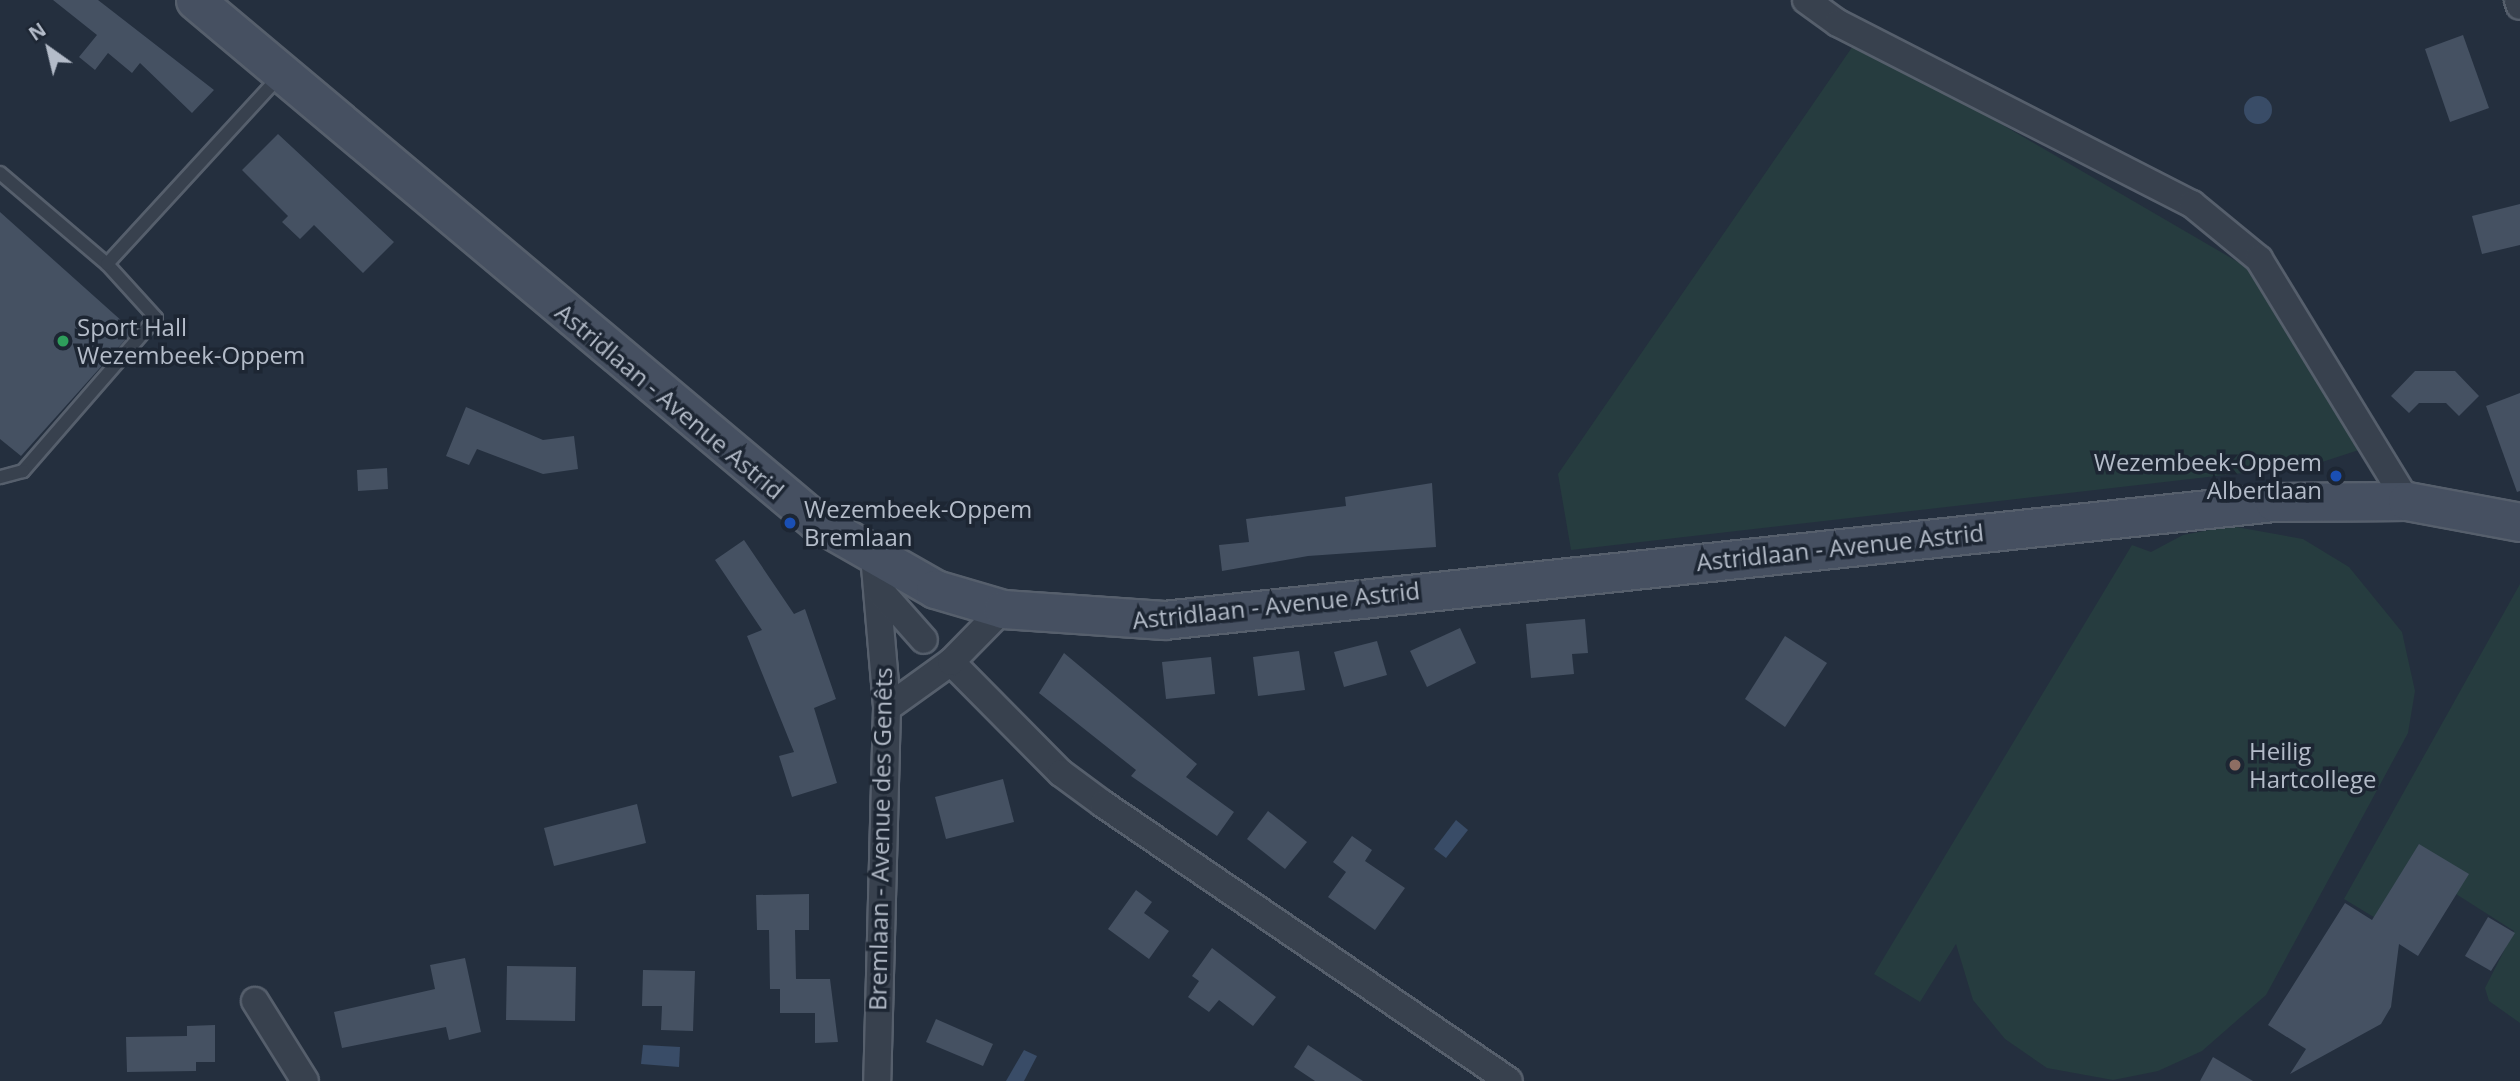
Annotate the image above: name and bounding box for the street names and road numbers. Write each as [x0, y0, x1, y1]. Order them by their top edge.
street label: Astridlaan - Avenue Astrid [550, 297, 790, 505]
street label: Astridlaan - Avenue Astrid [1695, 518, 1985, 576]
street label: Astridlaan - Avenue Astrid [1131, 576, 1421, 634]
street label: Bremlaan - Avenue des Genêts [863, 667, 897, 1011]

